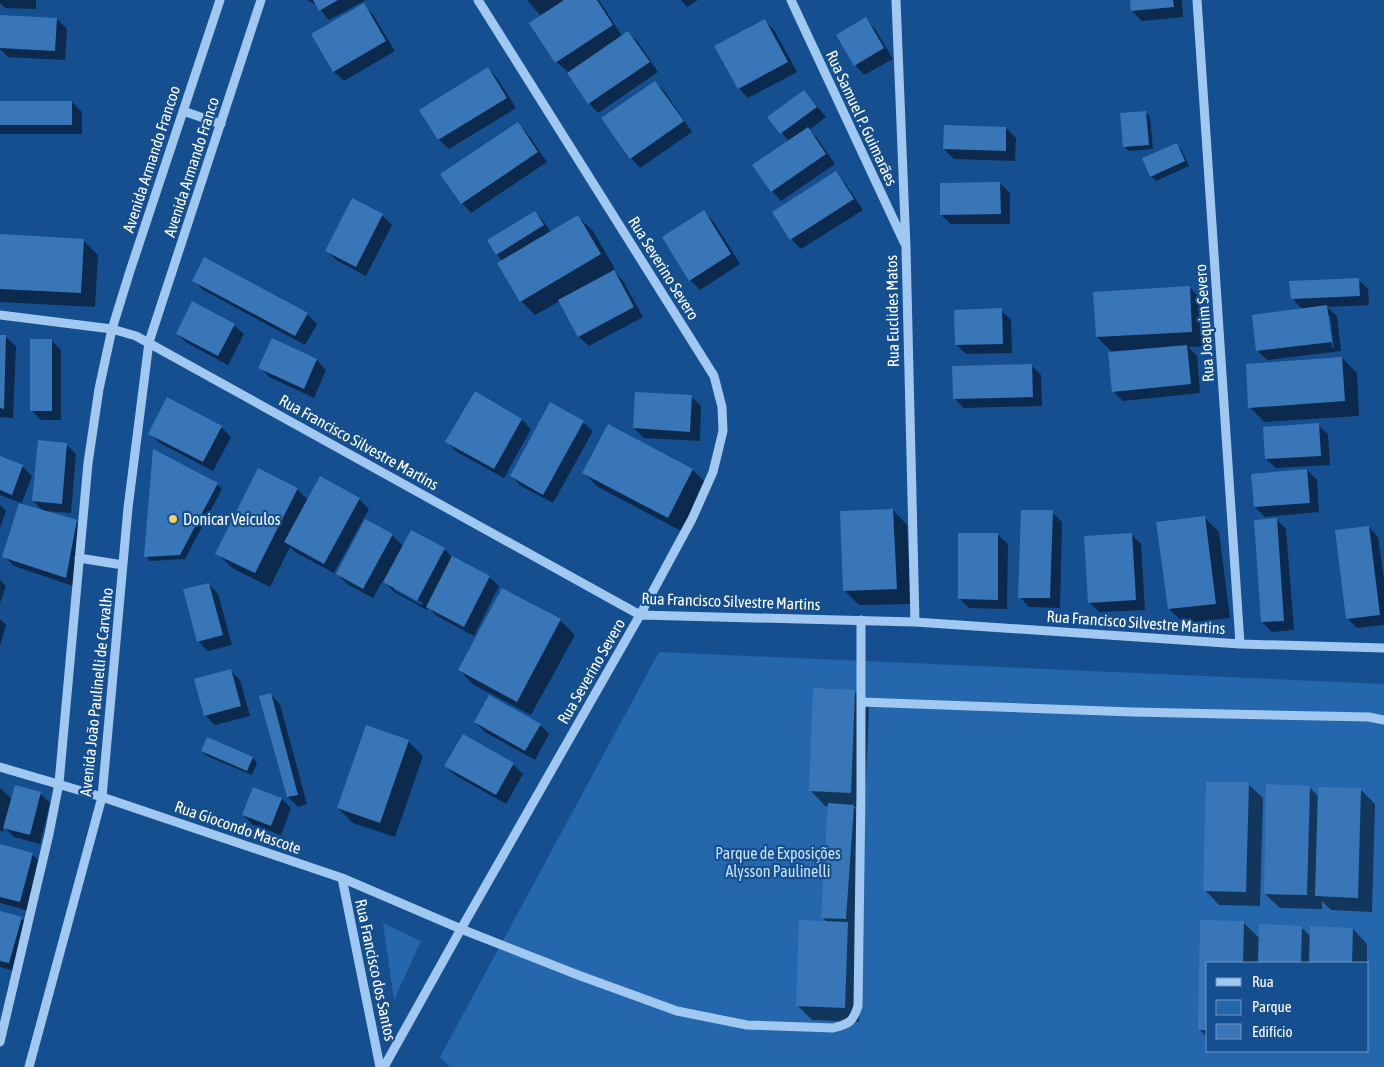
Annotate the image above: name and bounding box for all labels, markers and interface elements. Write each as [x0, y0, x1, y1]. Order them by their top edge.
street label: Rua Samuel P. Guimarães [823, 47, 901, 189]
street label: Avenida Armando Francoo [119, 83, 183, 235]
street label: Avenida Armando Franco [160, 95, 222, 239]
street label: Rua Severino Severo [625, 213, 703, 323]
street label: Rua Euclides Matos [882, 254, 902, 367]
street label: Rua Joaquim Severo [1191, 263, 1218, 382]
street label: Rua Francisco Silvestre Martins [276, 391, 442, 493]
place label: Donicar Veículos [183, 510, 281, 528]
marker: Donicar Veículos [167, 513, 179, 525]
street label: Avenida João Paulinelli de Carvalho [76, 587, 116, 797]
street label: Rua Francisco Silvestre Martins [641, 589, 821, 613]
street label: Rua Francisco Silvestre Martins [1046, 607, 1226, 637]
street label: Rua Severino Severo [554, 615, 628, 727]
street label: Rua Giocondo Mascote [172, 797, 304, 857]
park label: Parque de Exposições Alysson Paulinelli [715, 844, 841, 881]
street label: Rua Francisco dos Santos [352, 897, 400, 1043]
legend [1206, 962, 1369, 1052]
text: Rua [1252, 973, 1274, 990]
text: Parque [1252, 998, 1292, 1015]
text: Edifício [1252, 1023, 1293, 1040]

